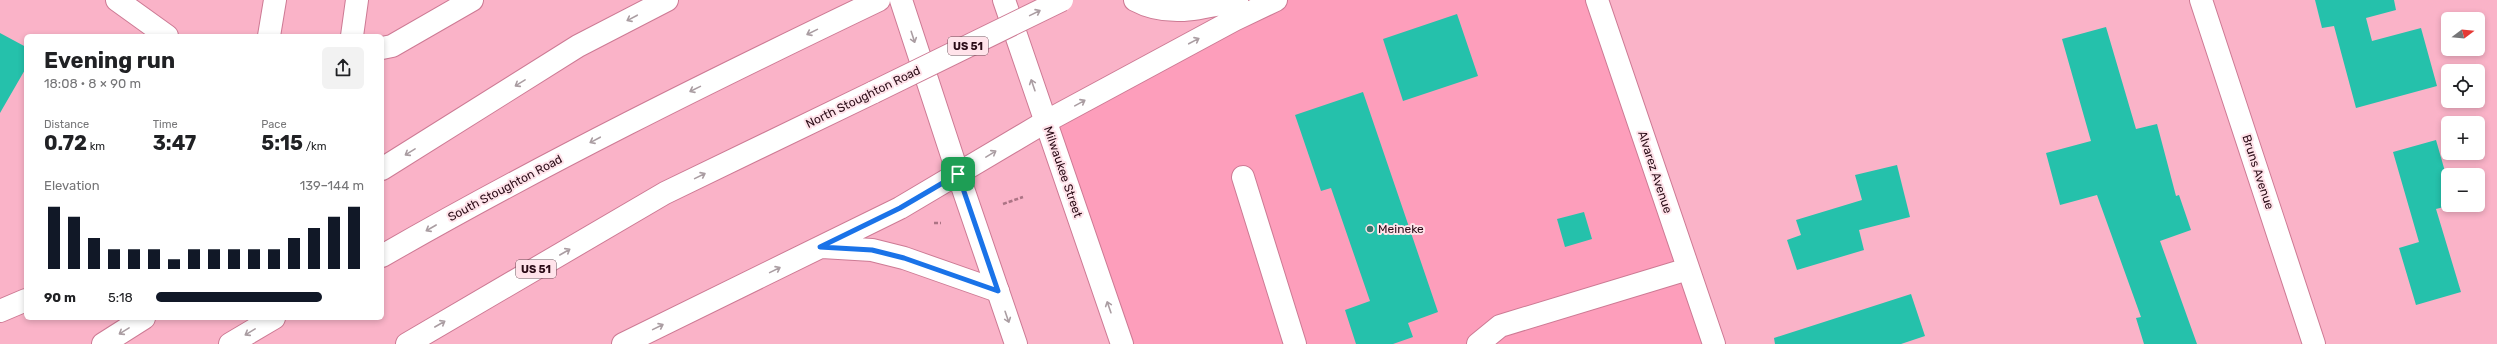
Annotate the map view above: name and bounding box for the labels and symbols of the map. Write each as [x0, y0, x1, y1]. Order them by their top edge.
one-way arrow [1029, 9, 1041, 16]
north arrow [2441, 12, 2485, 56]
one-way arrow [626, 15, 638, 22]
one-way arrow [806, 29, 818, 36]
one-way arrow [910, 31, 918, 43]
road number: US 51 [948, 37, 988, 55]
one-way arrow [1188, 37, 1200, 45]
street label: North Stoughton Road [803, 63, 923, 131]
one-way arrow [515, 79, 526, 87]
one-way arrow [1028, 79, 1036, 91]
one-way arrow [689, 86, 701, 93]
one-way arrow [1073, 98, 1085, 106]
street label: Milwaukee Street [1041, 125, 1085, 220]
street label: Alvarez Avenue [1635, 129, 1675, 215]
street label: Bruns Avenue [2239, 133, 2277, 211]
one-way arrow [589, 136, 601, 144]
one-way arrow [404, 148, 415, 156]
one-way arrow [985, 150, 996, 158]
street label: South Stoughton Road [445, 152, 565, 224]
pin [941, 157, 975, 191]
one-way arrow [693, 172, 705, 179]
place label: Meineke [1378, 222, 1424, 236]
one-way arrow [425, 224, 437, 232]
marker: Meineke [1365, 224, 1375, 234]
one-way arrow [559, 247, 571, 255]
road number: US 51 [516, 260, 556, 278]
one-way arrow [768, 266, 780, 273]
one-way arrow [1105, 301, 1112, 314]
one-way arrow [1003, 310, 1011, 322]
one-way arrow [434, 320, 446, 328]
one-way arrow [652, 323, 664, 330]
one-way arrow [119, 327, 130, 335]
one-way arrow [245, 328, 256, 336]

